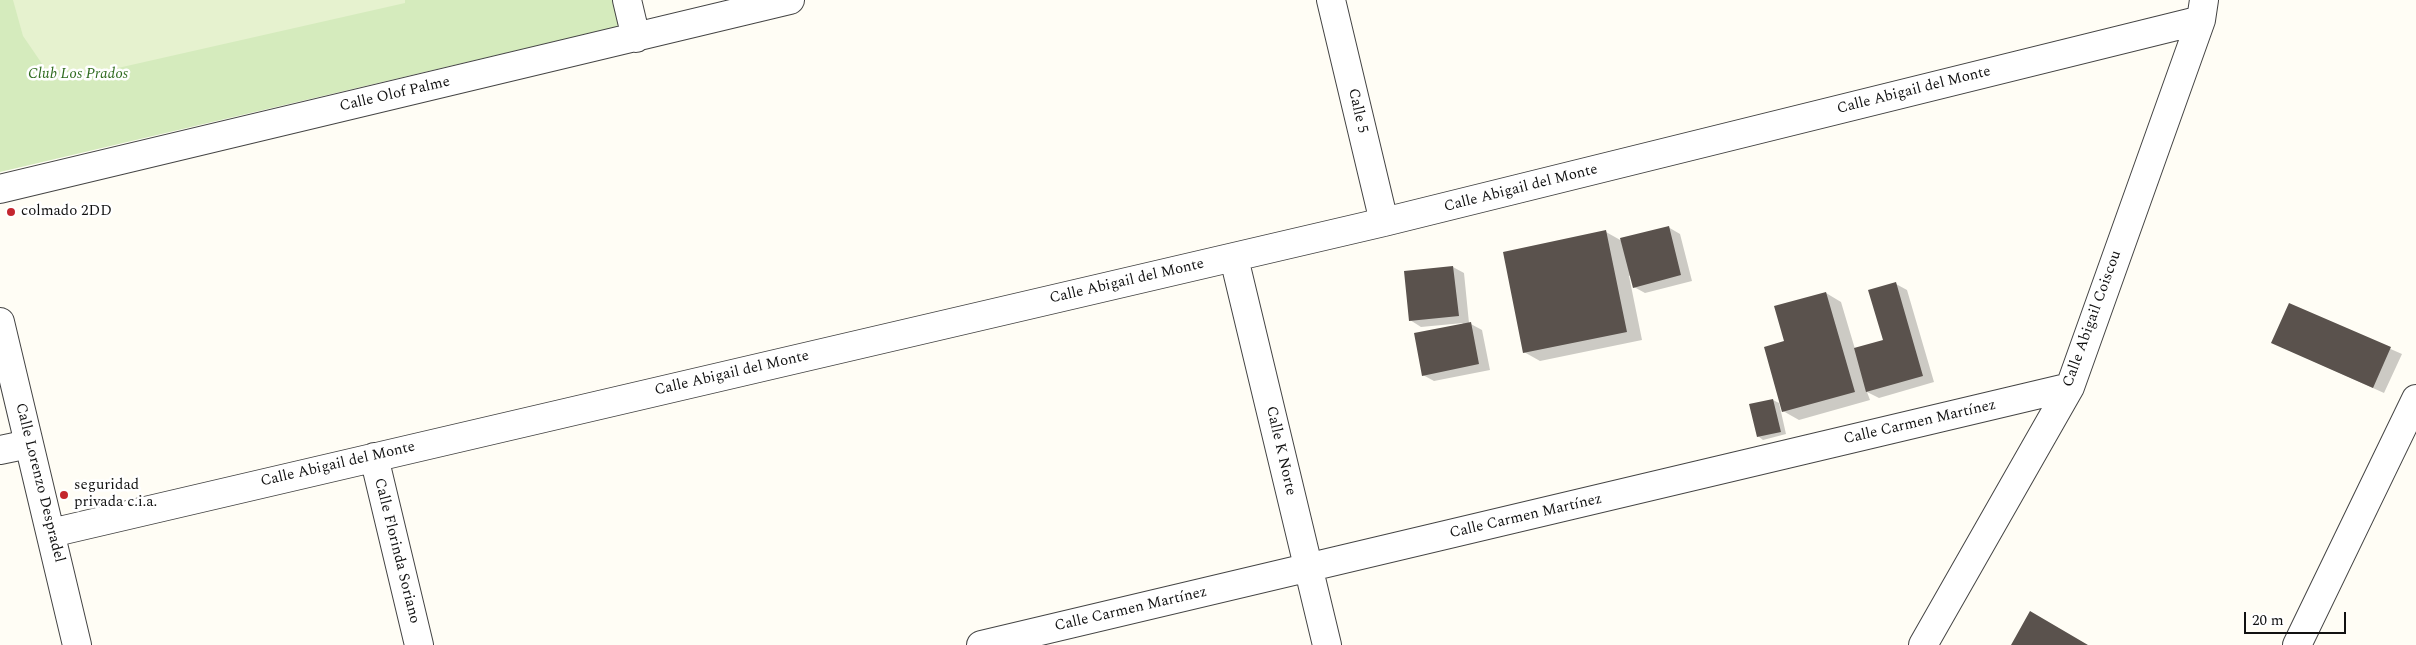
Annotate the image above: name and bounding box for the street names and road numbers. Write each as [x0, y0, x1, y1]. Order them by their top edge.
street label: Calle Abigail del Monte [1835, 63, 1993, 119]
street label: Calle Olof Palme [338, 74, 452, 116]
street label: Calle 5 [1343, 87, 1371, 135]
street label: Calle Abigail del Monte [1442, 161, 1600, 217]
street label: Calle Abigail Coiscou [2060, 248, 2126, 390]
street label: Calle Abigail del Monte [1048, 255, 1206, 309]
street label: Calle Abigail del Monte [653, 347, 811, 401]
street label: Calle Carmen Martínez [1842, 397, 1998, 449]
street label: Calle Lorenzo Despradel [10, 401, 68, 565]
street label: Calle K Norte [1261, 405, 1299, 497]
street label: Calle Abigail del Monte [259, 438, 417, 492]
street label: Calle Florinda Soriano [369, 476, 423, 626]
street label: Calle Carmen Martínez [1448, 491, 1604, 543]
street label: Calle Carmen Martínez [1053, 584, 1209, 636]

